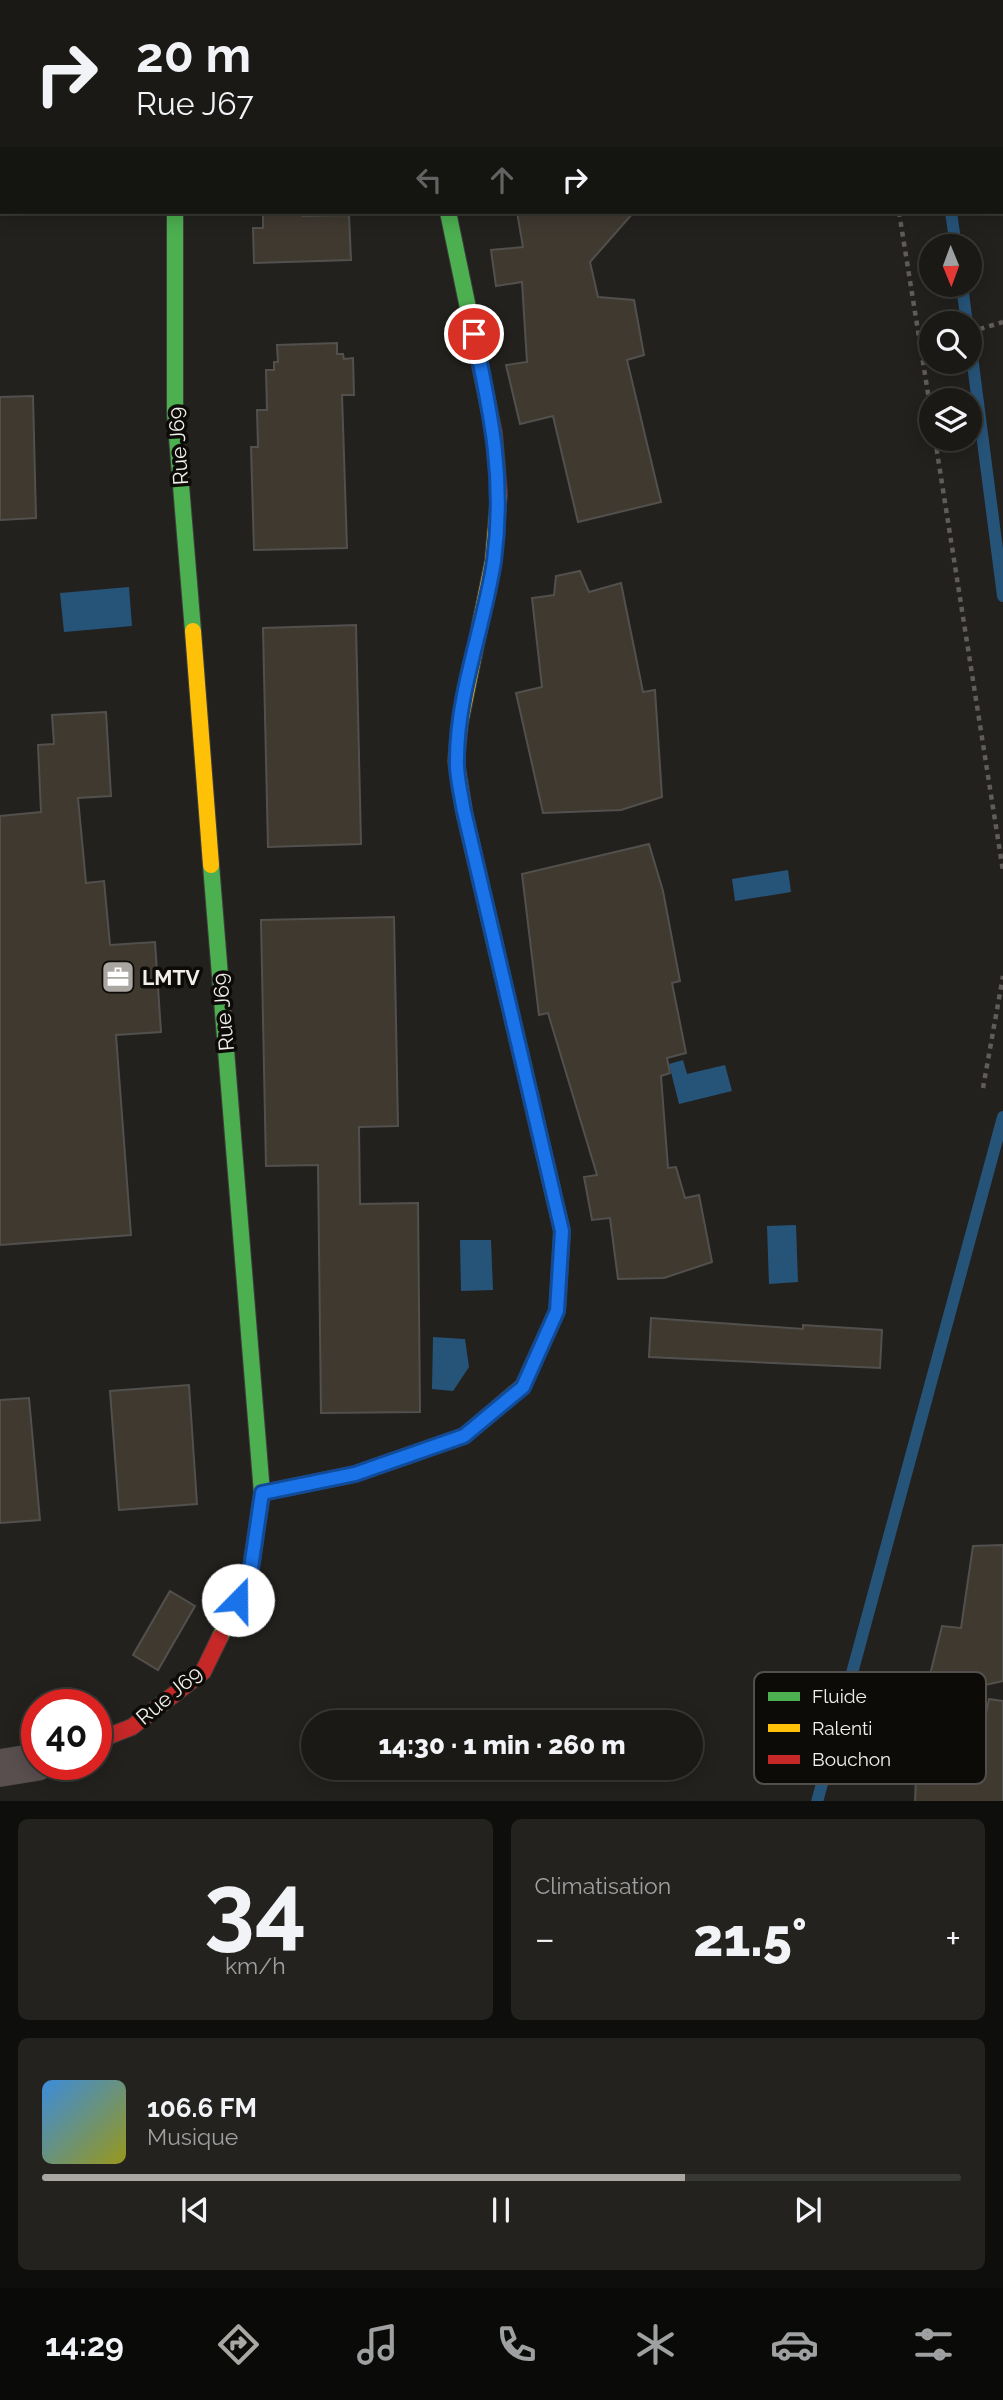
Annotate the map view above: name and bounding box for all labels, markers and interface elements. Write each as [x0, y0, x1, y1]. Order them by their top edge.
text: 20 m [136, 26, 251, 83]
icon: right [21, 28, 112, 119]
text: Rue J67 [136, 85, 254, 122]
icon: left [410, 161, 448, 199]
icon: ahead [483, 161, 521, 199]
icon: right [556, 161, 594, 199]
north arrow [919, 234, 982, 298]
map controls [919, 234, 982, 451]
pin [444, 304, 504, 364]
button: search [919, 311, 982, 374]
icon: arrive [455, 315, 493, 353]
button: layers [919, 388, 982, 451]
street label: Rue J69 [163, 406, 193, 486]
office icon: LMTV [99, 958, 137, 996]
place label: LMTV [142, 965, 200, 990]
street label: Rue J69 [207, 972, 239, 1052]
position arrow [201, 1563, 275, 1637]
street label: Rue J69 [131, 1660, 207, 1730]
legend [754, 1672, 986, 1784]
text: Fluide [812, 1685, 867, 1707]
speed limit sign: 40 [21, 1689, 112, 1780]
text: Ralenti [812, 1717, 872, 1739]
text: 14:30 · 1 min · 260 m [378, 1730, 626, 1760]
text: Bouchon [812, 1748, 891, 1770]
text: 34 [204, 1853, 307, 1960]
text: Climatisation [535, 1872, 671, 1899]
text: 21.5° [693, 1907, 807, 1968]
text: − [535, 1916, 555, 1961]
text: + [945, 1916, 961, 1961]
text: km/h [225, 1952, 286, 1979]
text: 106.6 FM [147, 2093, 257, 2123]
text: Musique [147, 2123, 238, 2150]
icon: previous [176, 2191, 214, 2229]
icon: pause [482, 2191, 520, 2229]
icon: next [789, 2191, 827, 2229]
icon: directions [214, 2320, 263, 2369]
icon: music [353, 2320, 402, 2369]
icon: phone [492, 2320, 541, 2369]
icon: climate [631, 2320, 680, 2369]
icon: car [770, 2320, 819, 2369]
icon: filters [909, 2320, 958, 2369]
text: 14:29 [45, 2326, 124, 2363]

